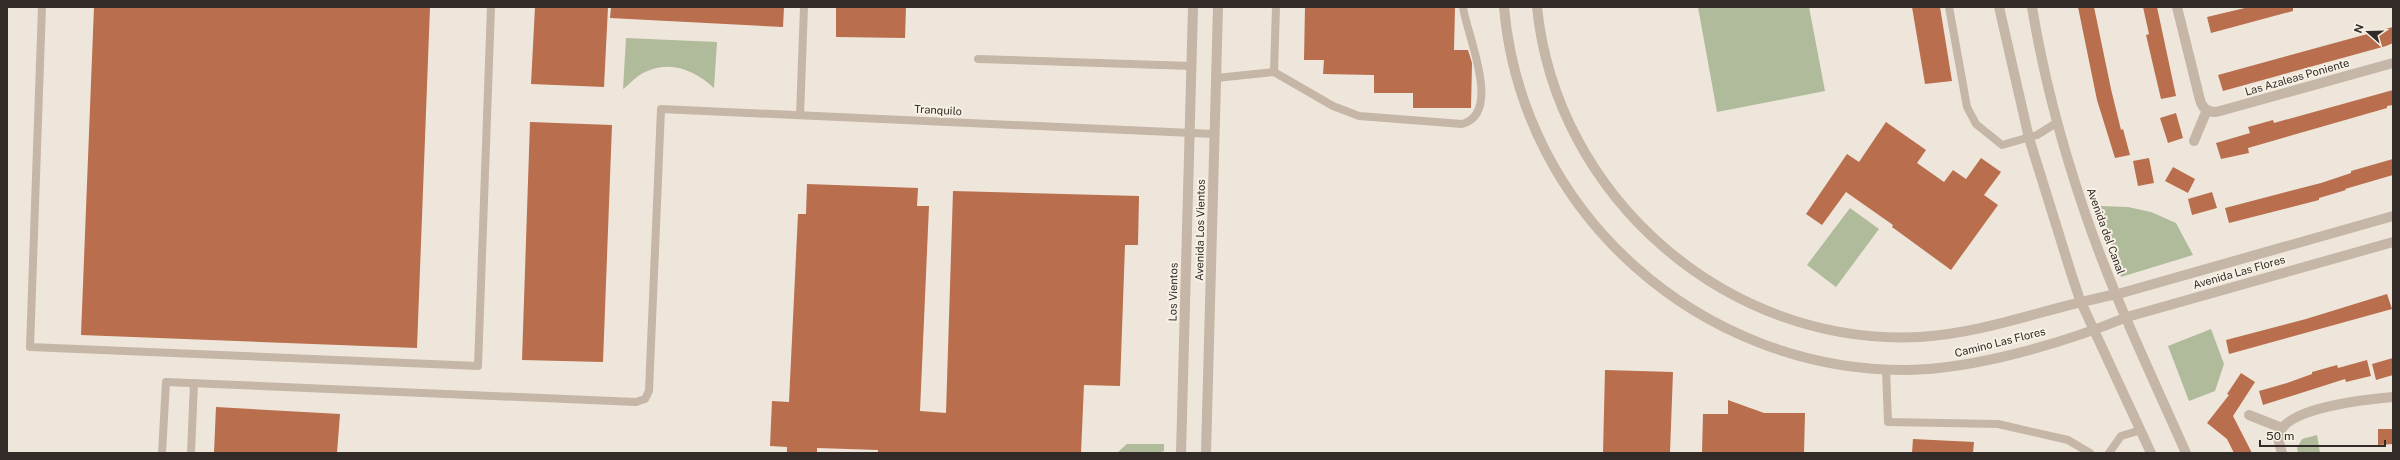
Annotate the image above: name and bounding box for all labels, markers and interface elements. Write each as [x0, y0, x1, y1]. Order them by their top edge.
north arrow [2348, 12, 2388, 52]
text: N [2351, 22, 2366, 35]
street label: Las Azaleas Poniente [2243, 56, 2351, 98]
street label: Tranquilo [914, 103, 962, 117]
street label: Avenida Los Vientos [1193, 179, 1207, 281]
street label: Avenida del Canal [2085, 186, 2127, 276]
street label: Avenida Las Flores [2191, 253, 2287, 291]
street label: Los Vientos [1166, 262, 1180, 321]
street label: Camino Las Flores [1953, 325, 2047, 359]
scale bar [2260, 422, 2385, 448]
text: 50 m [2266, 429, 2294, 443]

